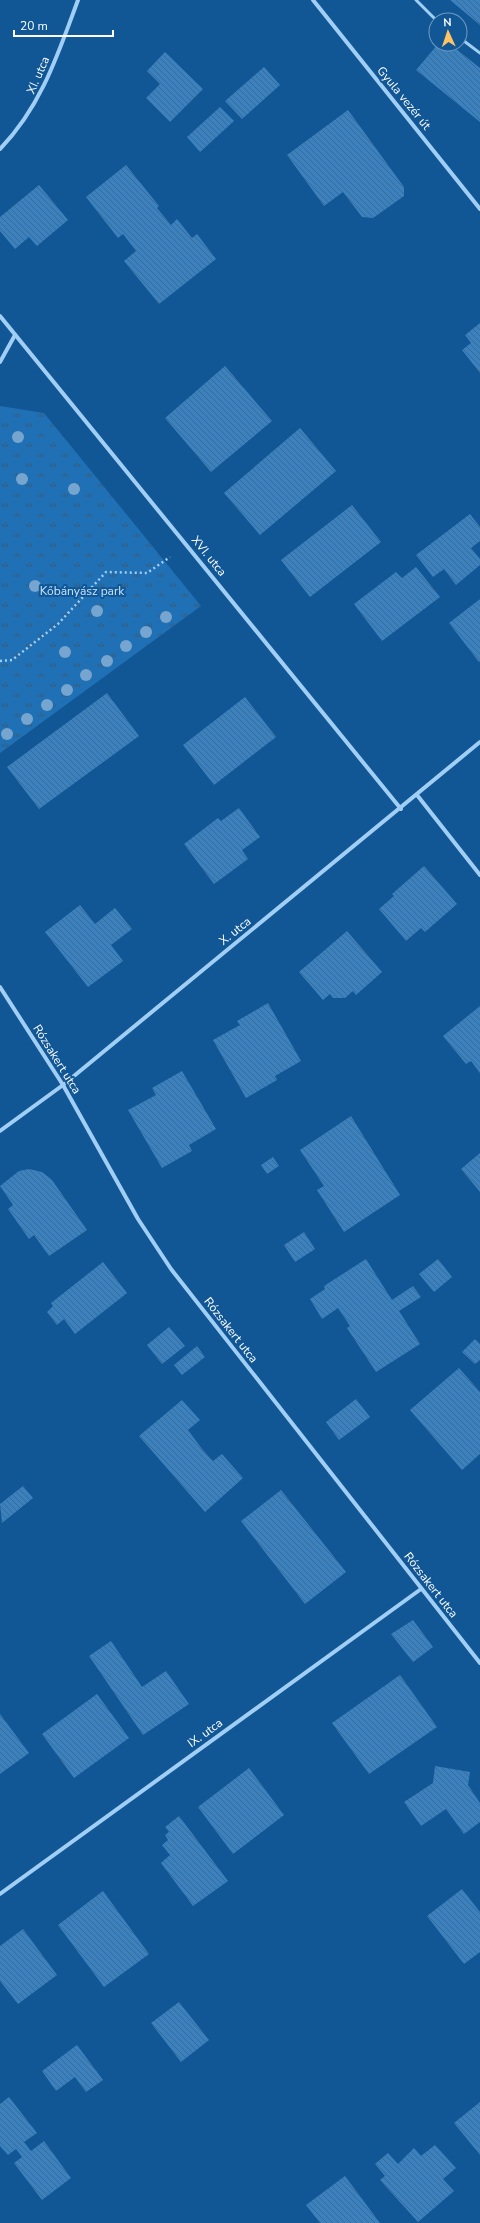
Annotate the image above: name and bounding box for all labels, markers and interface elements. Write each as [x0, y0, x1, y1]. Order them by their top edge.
scale bar [14, 12, 113, 38]
north arrow [428, 12, 468, 52]
text: N [443, 15, 452, 30]
text: 20 m [20, 18, 48, 34]
street label: XI. utca [23, 54, 53, 96]
street label: Gyula vezér út [373, 63, 435, 134]
street label: XVI. utca [188, 532, 230, 580]
park label: Kőbányász park [40, 583, 125, 599]
street label: X. utca [216, 913, 254, 949]
street label: Rózsakert utca [29, 1021, 85, 1097]
street label: Rózsakert utca [200, 1294, 262, 1366]
street label: Rózsakert utca [400, 1549, 462, 1621]
street label: IX. utca [184, 1715, 226, 1751]

